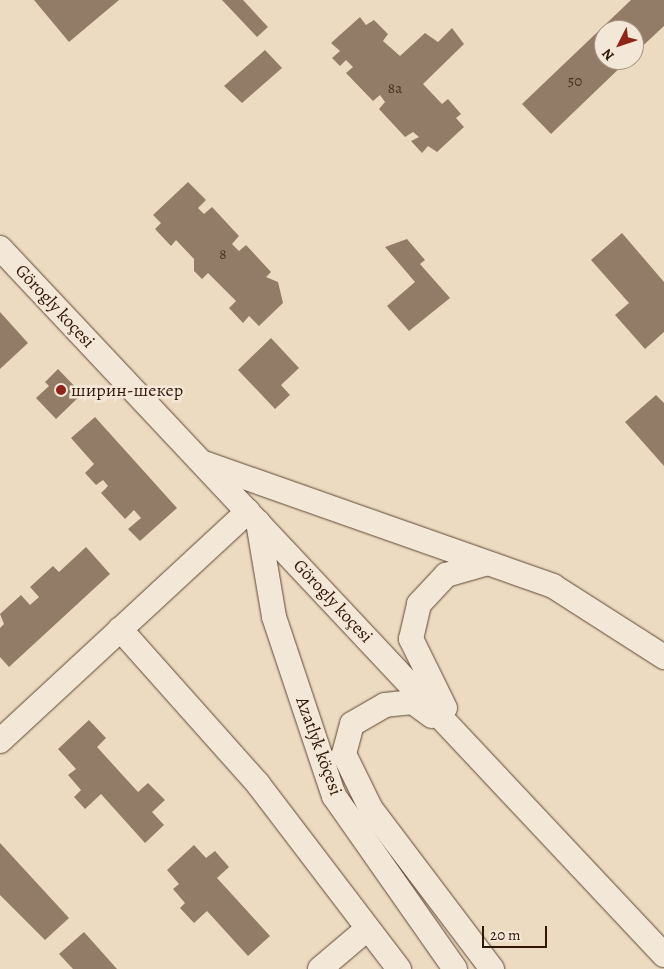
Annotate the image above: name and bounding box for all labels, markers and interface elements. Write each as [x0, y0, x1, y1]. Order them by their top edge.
north arrow [594, 20, 644, 70]
text: N [598, 44, 619, 65]
house number: 50 [568, 73, 582, 91]
house number: 8a [388, 80, 402, 98]
house number: 8 [219, 246, 227, 264]
street label: Görogly koçesi [11, 260, 99, 352]
place label: ширин-шекер [71, 379, 183, 401]
marker: ширин-шекер [55, 384, 67, 396]
street label: Görogly koçesi [289, 555, 377, 647]
street label: Azatlyk köçesi [291, 694, 347, 798]
scale bar [484, 916, 549, 948]
text: 20 m [490, 925, 521, 945]

